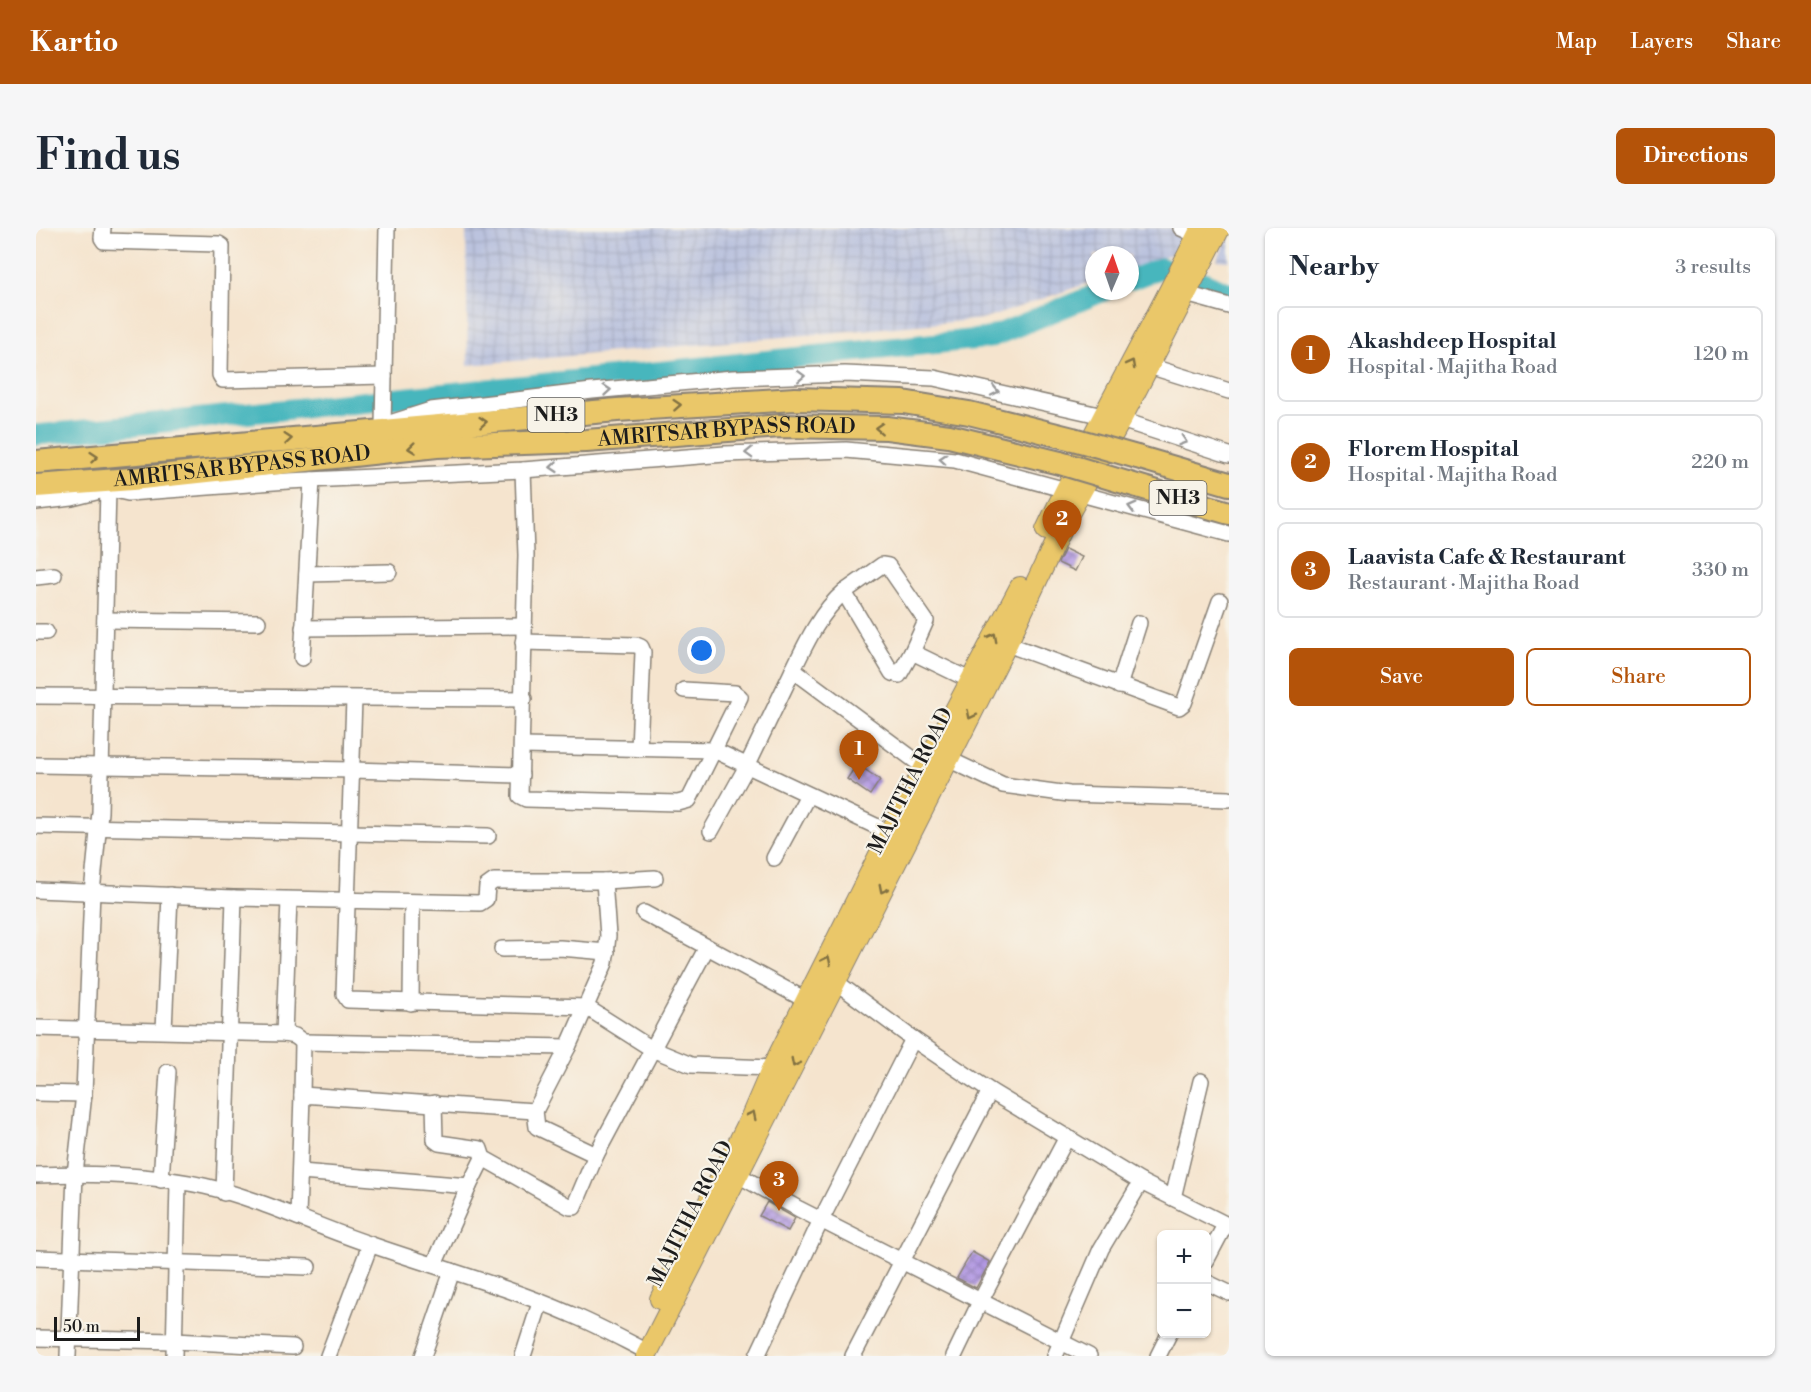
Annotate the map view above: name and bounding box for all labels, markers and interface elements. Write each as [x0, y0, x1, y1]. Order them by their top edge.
text: Kartio [30, 25, 119, 60]
text: Map [1556, 29, 1597, 55]
text: Layers [1630, 29, 1693, 55]
text: Share [1726, 29, 1781, 55]
button: Directions [1616, 128, 1775, 184]
text: Find us [36, 130, 180, 183]
north arrow [1085, 246, 1139, 300]
text: Nearby [1289, 251, 1379, 283]
text: 3 results [1675, 255, 1751, 280]
text: Akashdeep Hospital [1348, 328, 1557, 355]
text: 1 [1306, 342, 1315, 367]
text: 120 m [1694, 342, 1749, 367]
text: Hospital · Majitha Road [1348, 355, 1557, 380]
one-way arrow [1124, 360, 1135, 371]
one-way arrow [797, 369, 806, 382]
one-way arrow [602, 384, 611, 397]
one-way arrow [989, 384, 999, 397]
road number: NH3 [528, 398, 584, 432]
one-way arrow [672, 399, 681, 412]
street label: AMRITSAR BYPASS ROAD [596, 413, 856, 453]
one-way arrow [478, 416, 487, 429]
one-way arrow [874, 421, 883, 434]
one-way arrow [284, 433, 293, 446]
one-way arrow [1177, 433, 1188, 446]
text: Florem Hospital [1348, 436, 1519, 463]
street label: AMRITSAR BYPASS ROAD [112, 440, 372, 493]
one-way arrow [407, 441, 416, 454]
one-way arrow [744, 447, 753, 460]
text: 2 [1304, 450, 1317, 475]
text: 220 m [1691, 450, 1749, 475]
one-way arrow [90, 451, 99, 464]
one-way arrow [939, 453, 948, 466]
one-way arrow [550, 460, 559, 473]
text: Hospital · Majitha Road [1348, 463, 1557, 488]
road number: NH3 [1150, 481, 1206, 515]
pin: 2 [1042, 500, 1082, 550]
one-way arrow [1127, 502, 1137, 515]
text: Laavista Cafe & Restaurant [1348, 544, 1626, 571]
text: 3 [1304, 558, 1317, 583]
text: 330 m [1692, 558, 1749, 583]
text: Restaurant · Majitha Road [1348, 571, 1579, 596]
one-way arrow [986, 633, 997, 644]
your location [687, 636, 716, 665]
button: Save [1289, 648, 1514, 706]
button: Share [1526, 648, 1751, 706]
street label: MAJITHA ROAD [863, 703, 959, 859]
one-way arrow [967, 709, 978, 720]
pin: 1 [840, 730, 878, 780]
one-way arrow [878, 883, 890, 894]
one-way arrow [820, 956, 831, 967]
one-way arrow [790, 1057, 802, 1068]
one-way arrow [744, 1110, 756, 1121]
street label: MAJITHA ROAD [643, 1136, 739, 1292]
pin: 3 [760, 1162, 798, 1211]
map controls [1157, 1230, 1211, 1338]
button: + [1157, 1230, 1211, 1284]
button: − [1157, 1284, 1211, 1338]
scale bar [54, 1314, 140, 1342]
text: 50 m [63, 1317, 100, 1337]

